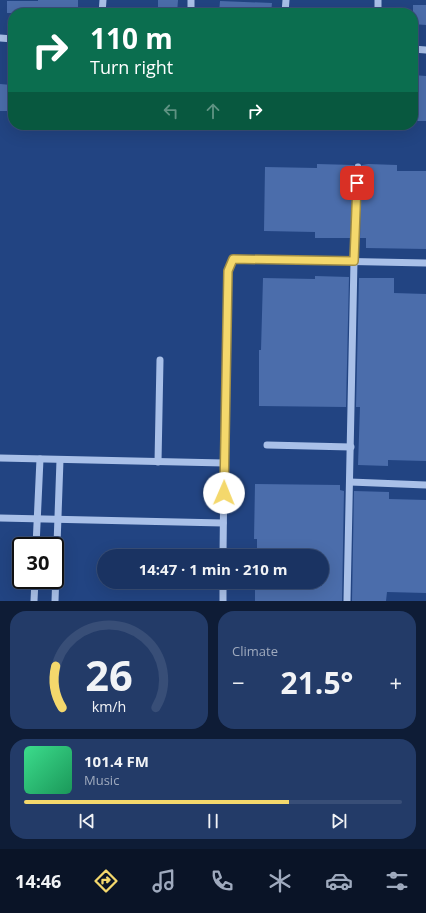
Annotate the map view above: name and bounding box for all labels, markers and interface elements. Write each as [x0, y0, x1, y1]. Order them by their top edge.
text: 110 m [90, 19, 173, 57]
icon: right [24, 24, 76, 76]
text: Turn right [90, 55, 173, 79]
icon: left [160, 100, 182, 122]
icon: ahead [202, 100, 224, 122]
icon: right [244, 100, 266, 122]
pin [340, 166, 374, 200]
icon: arrive [346, 172, 368, 194]
position arrow [203, 472, 245, 514]
speed limit sign: 30 [12, 537, 64, 589]
text: 14:47 · 1 min · 210 m [139, 559, 287, 579]
text: Climate [232, 642, 278, 660]
text: 26 [85, 647, 133, 703]
text: 21.5° [281, 662, 353, 703]
text: − [232, 667, 245, 697]
text: + [389, 667, 402, 697]
text: km/h [92, 697, 126, 716]
text: 101.4 FM [84, 751, 149, 771]
text: Music [84, 771, 119, 789]
icon: previous [76, 810, 98, 832]
icon: pause [202, 810, 224, 832]
icon: next [328, 810, 350, 832]
icon: directions [92, 867, 120, 895]
icon: music [150, 867, 178, 895]
icon: phone [208, 867, 236, 895]
icon: climate [266, 867, 294, 895]
icon: car [325, 867, 353, 895]
icon: filters [383, 867, 411, 895]
text: 14:46 [15, 869, 61, 893]

